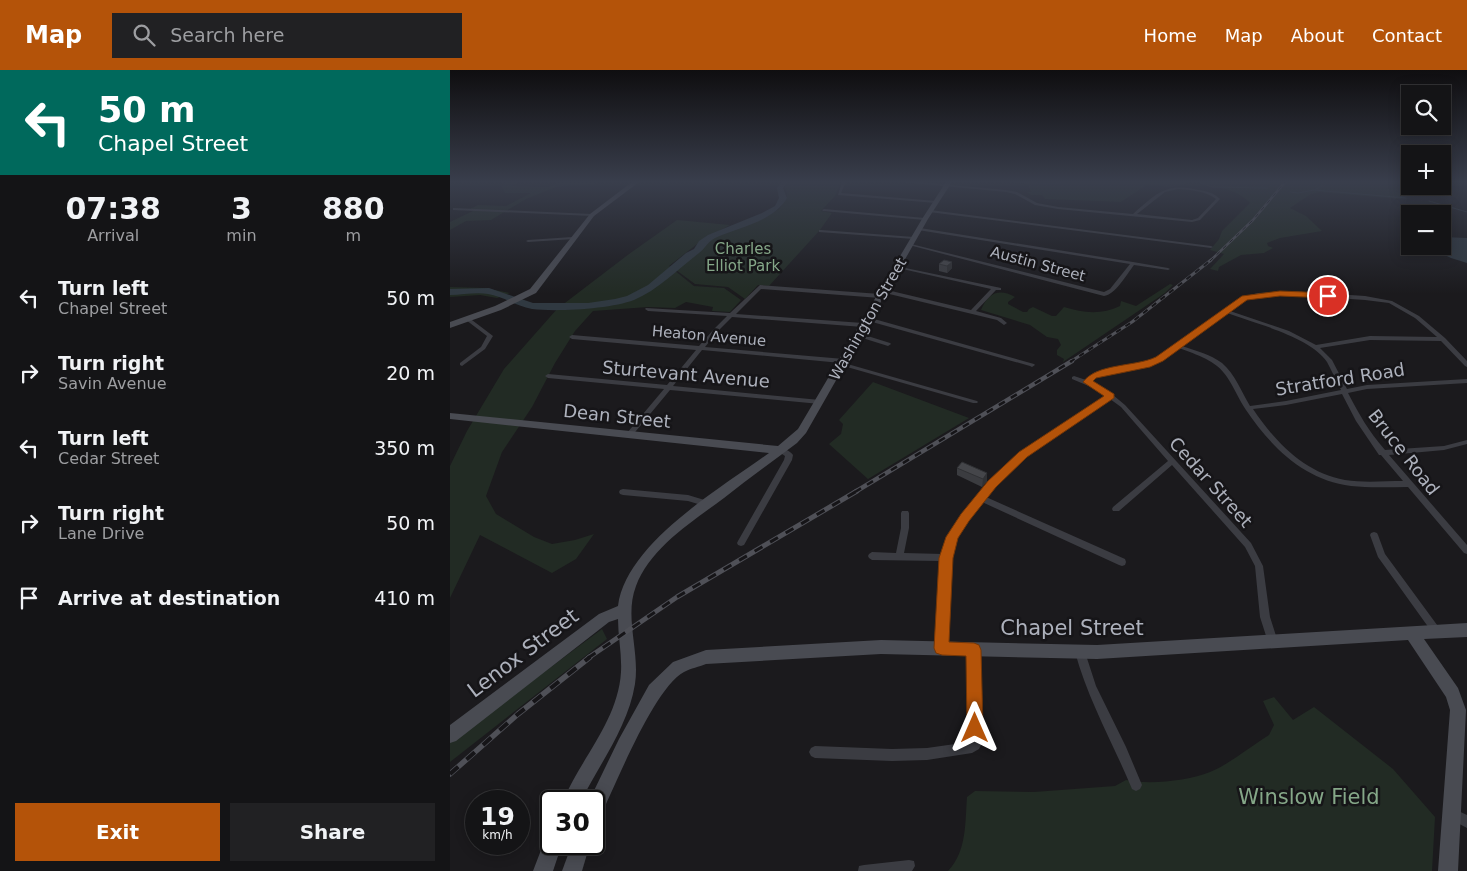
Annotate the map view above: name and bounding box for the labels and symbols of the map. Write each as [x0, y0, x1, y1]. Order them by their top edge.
park label: Charles Elliot Park [706, 240, 780, 275]
street label: Austin Street [989, 243, 1088, 285]
street label: Washington Street [826, 254, 910, 383]
pin [1307, 275, 1349, 317]
street label: Heaton Avenue [651, 322, 767, 350]
street label: Sturtevant Avenue [601, 356, 771, 392]
street label: Stratford Road [1274, 358, 1406, 400]
street label: Dean Street [562, 400, 672, 432]
street label: Bruce Road [1364, 405, 1444, 499]
street label: Cedar Street [1165, 433, 1257, 531]
street label: Lenox Street [463, 603, 583, 703]
street label: Chapel Street [1000, 616, 1144, 640]
position arrow [948, 701, 1000, 753]
park label: Winslow Field [1238, 785, 1380, 809]
speed limit sign: 30 [540, 790, 605, 855]

